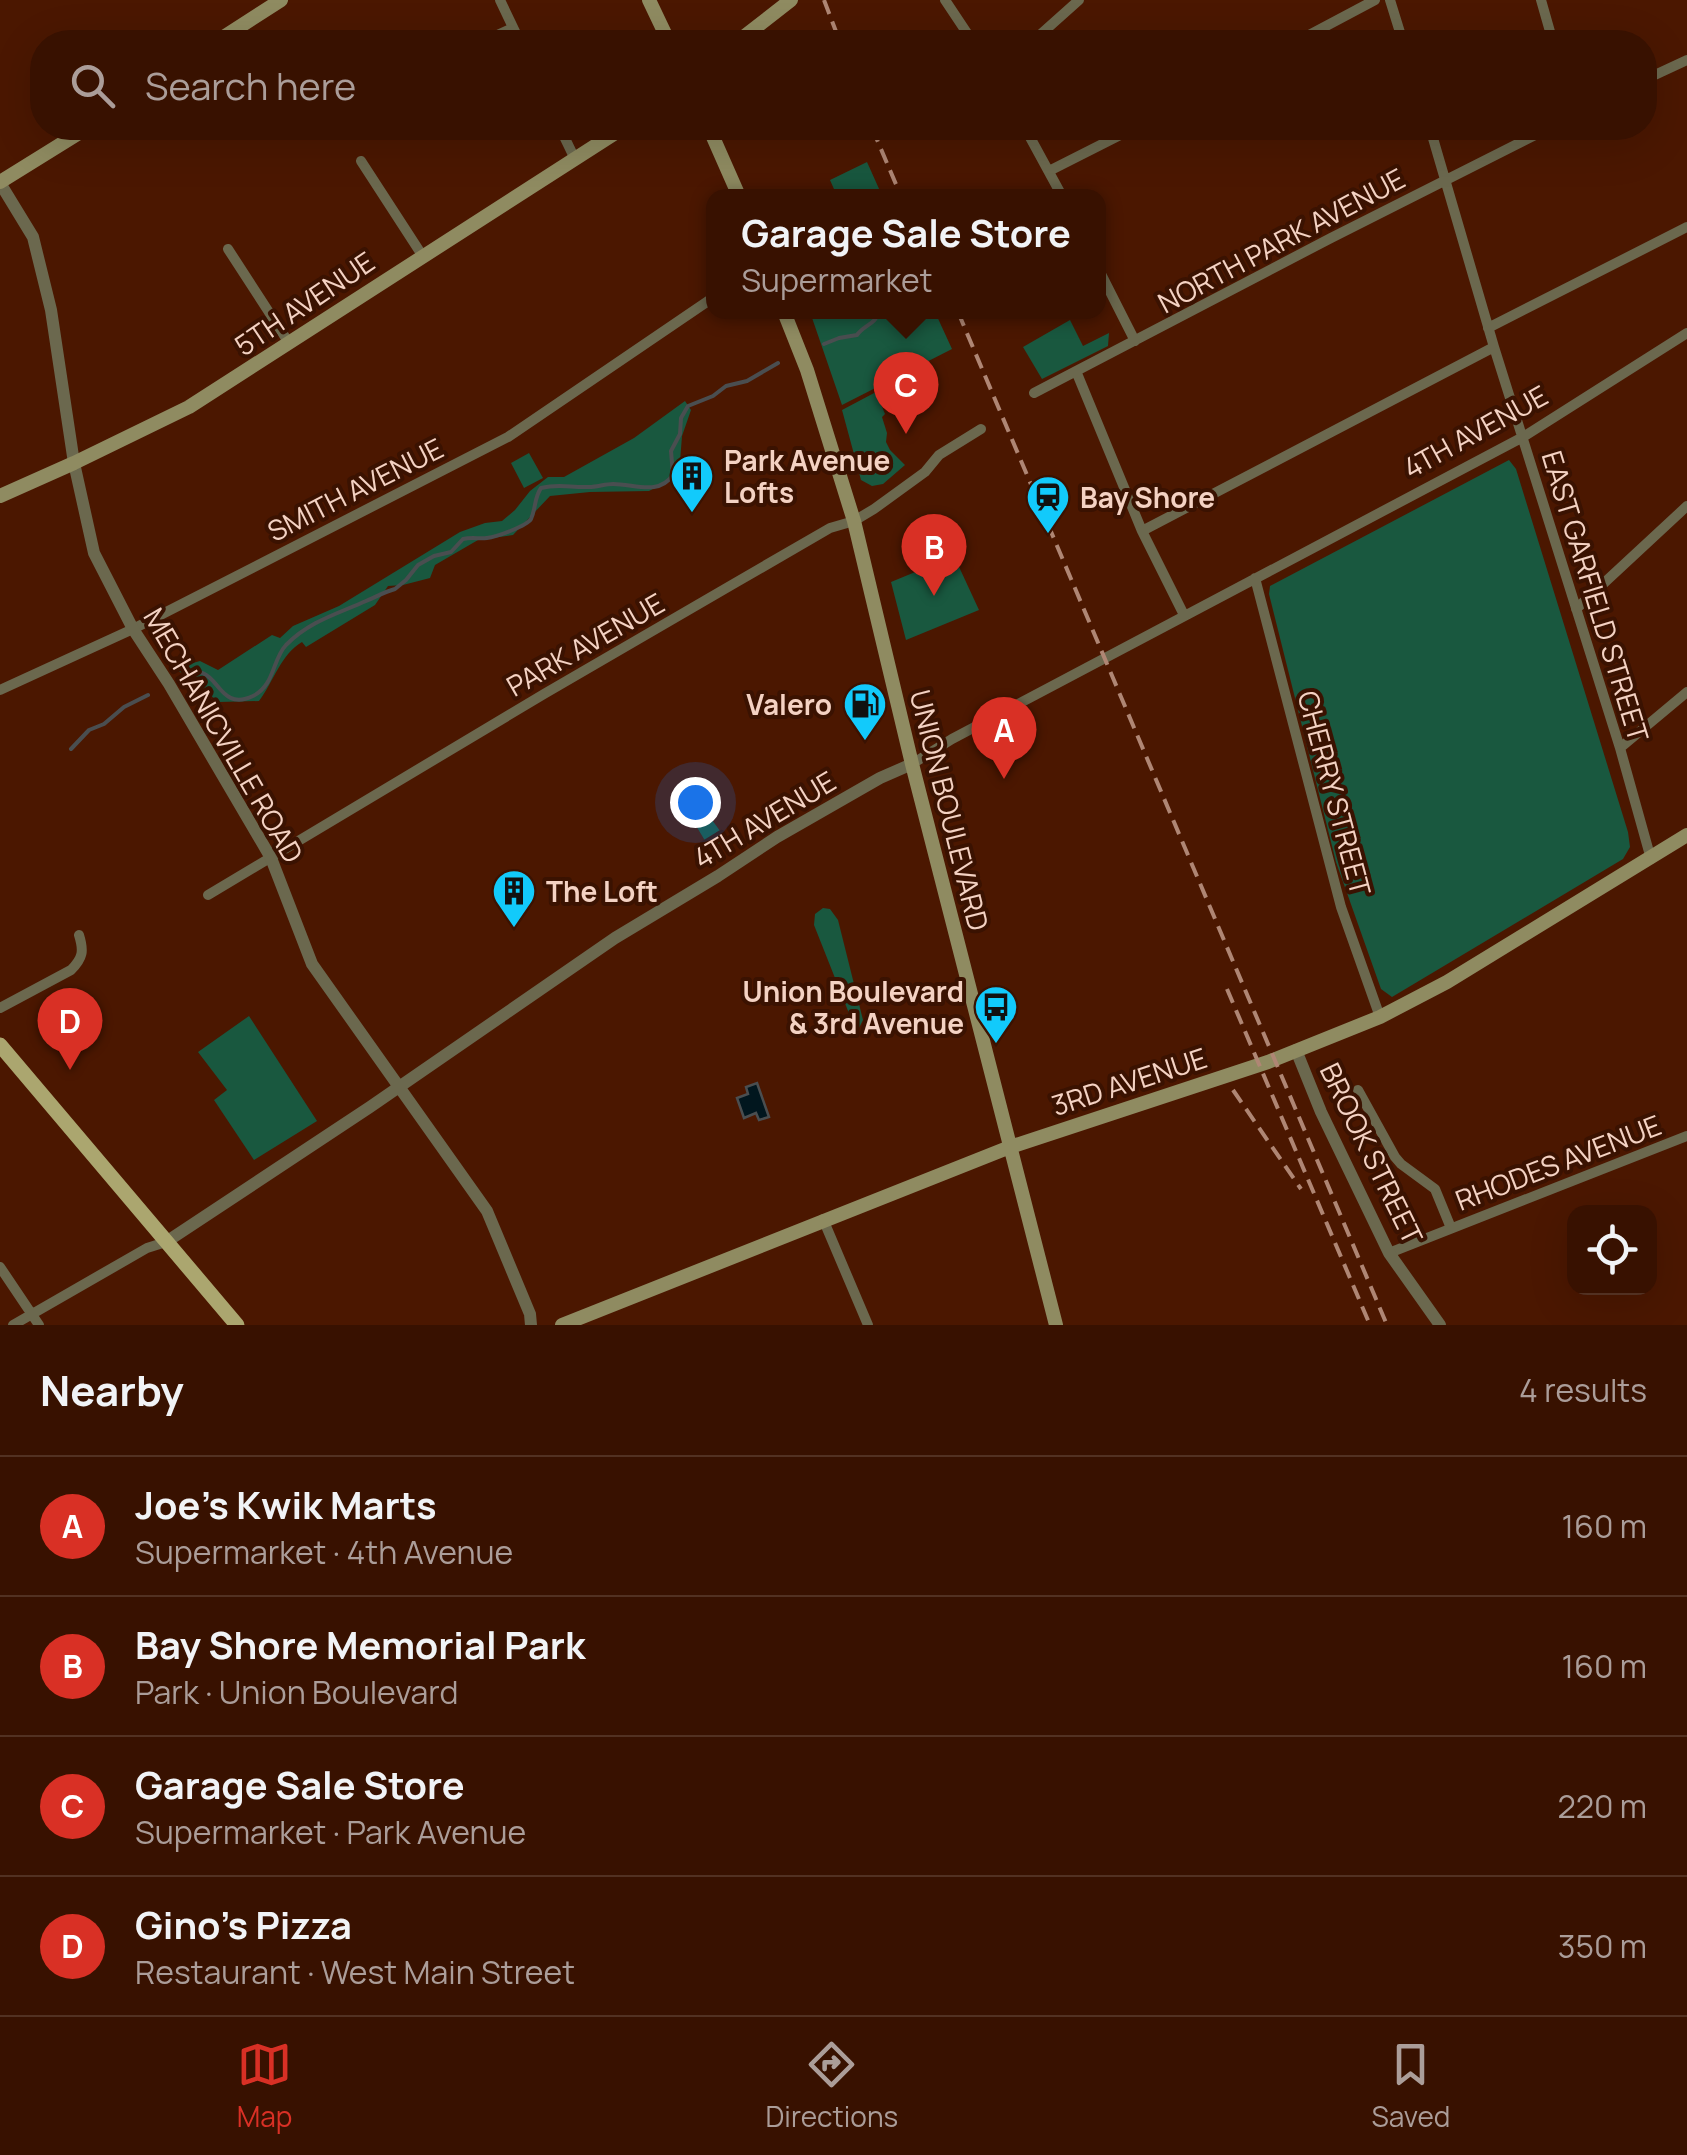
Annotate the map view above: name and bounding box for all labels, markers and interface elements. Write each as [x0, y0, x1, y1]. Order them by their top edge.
search box [30, 30, 1657, 140]
icon: search [65, 58, 120, 113]
text: Search here [145, 59, 356, 111]
street label: NORTH PARK AVENUE [1151, 159, 1411, 321]
popup [706, 189, 1106, 319]
text: Garage Sale Store [741, 206, 1071, 258]
street label: 5TH AVENUE [227, 242, 381, 364]
text: Supermarket [741, 258, 933, 302]
pin: C [874, 352, 938, 434]
street label: 4TH AVENUE [1396, 376, 1554, 486]
street label: SMITH AVENUE [261, 428, 449, 550]
place label: Park Avenue Lofts [724, 441, 890, 511]
street label: EAST GARFIELD STREET [1534, 446, 1658, 746]
building icon: Park Avenue Lofts [669, 453, 715, 514]
station icon: Bay Shore [1025, 474, 1071, 535]
place label: Bay Shore [1080, 478, 1215, 516]
pin: B [902, 514, 966, 596]
street label: PARK AVENUE [499, 584, 671, 704]
street label: MECHANICVILLE ROAD [135, 601, 313, 869]
fuel station icon: Valero [842, 681, 888, 742]
place label: Valero [746, 685, 832, 723]
street label: UNION BOULEVARD [902, 686, 998, 934]
street label: CHERRY STREET [1289, 686, 1381, 900]
pin: A [972, 696, 1036, 779]
street label: 4TH AVENUE [686, 762, 842, 876]
your location [670, 777, 721, 828]
building icon: The Loft [491, 868, 537, 929]
place label: The Loft [546, 872, 658, 910]
place label: Union Boulevard & 3rd Avenue [742, 972, 964, 1042]
bus stop icon: Union Boulevard & 3rd Avenue [973, 984, 1019, 1045]
pin: D [38, 988, 102, 1070]
street label: 3RD AVENUE [1047, 1038, 1211, 1124]
street label: BROOK STREET [1312, 1056, 1432, 1250]
street label: RHODES AVENUE [1450, 1105, 1666, 1219]
map controls [1567, 1205, 1657, 1295]
button: locate [1567, 1205, 1657, 1295]
text: Nearby [40, 1361, 184, 1419]
text: 4 results [1519, 1368, 1647, 1412]
text: Joe's Kwik Marts [135, 1478, 437, 1530]
text: A [62, 1504, 83, 1548]
text: 160 m [1562, 1504, 1647, 1548]
text: Supermarket · 4th Avenue [135, 1530, 513, 1574]
text: Bay Shore Memorial Park [135, 1618, 585, 1670]
text: B [62, 1644, 83, 1688]
text: 160 m [1562, 1644, 1647, 1688]
text: Park · Union Boulevard [135, 1670, 458, 1714]
text: Garage Sale Store [135, 1758, 465, 1810]
text: C [61, 1784, 84, 1828]
text: 220 m [1557, 1784, 1647, 1828]
text: Supermarket · Park Avenue [135, 1810, 526, 1854]
text: Gino's Pizza [135, 1898, 352, 1950]
text: D [61, 1924, 84, 1968]
text: 350 m [1558, 1924, 1647, 1968]
text: Restaurant · West Main Street [135, 1950, 575, 1994]
tab: Map [237, 2037, 292, 2135]
tab: Directions [766, 2037, 898, 2135]
tab: Saved [1371, 2037, 1450, 2135]

